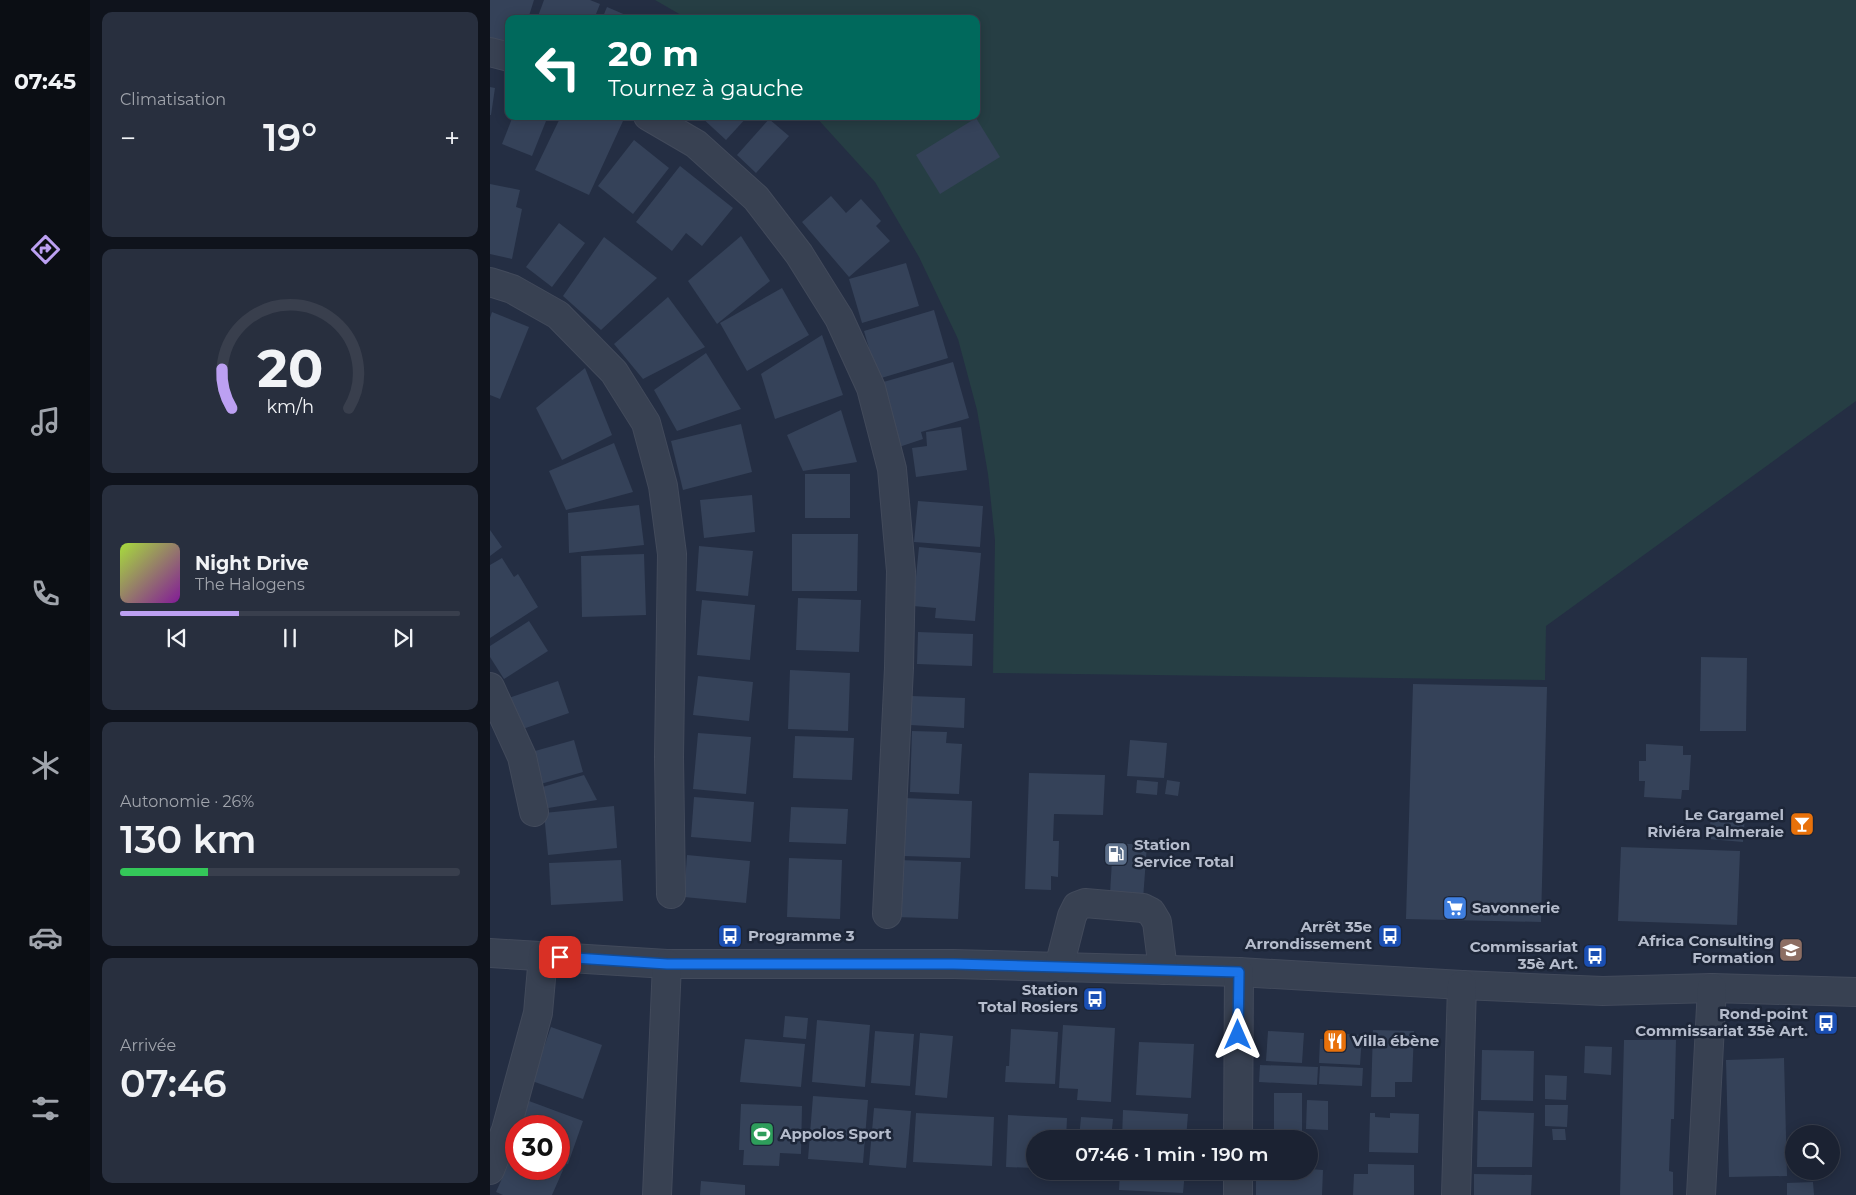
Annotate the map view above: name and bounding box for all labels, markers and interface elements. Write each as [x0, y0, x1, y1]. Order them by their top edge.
text: 20 m [608, 32, 699, 75]
icon: left [525, 35, 590, 100]
text: 07:45 [14, 68, 76, 95]
text: Tournez à gauche [608, 75, 804, 102]
text: Climatisation [120, 90, 226, 109]
text: 19° [263, 114, 317, 161]
text: − [120, 121, 136, 155]
text: + [444, 121, 460, 155]
icon: directions [28, 232, 63, 267]
text: 20 [257, 337, 323, 400]
text: km/h [266, 396, 314, 417]
icon: music [28, 404, 63, 439]
text: Night Drive [195, 552, 309, 575]
text: The Halogens [195, 575, 305, 594]
icon: phone [28, 576, 63, 611]
icon: previous [163, 624, 191, 652]
icon: pause [276, 624, 304, 652]
icon: next [389, 624, 417, 652]
icon: climate [28, 748, 63, 783]
text: Autonomie · 26% [120, 792, 254, 811]
place label: Le Gargamel Riviéra Palmeraie [1647, 805, 1784, 841]
bar icon: Le Gargamel Riviéra Palmeraie [1789, 811, 1815, 837]
text: 130 km [120, 816, 257, 863]
place label: Station Service Total [1134, 835, 1234, 871]
fuel station icon: Station Service Total [1103, 841, 1129, 867]
supermarket icon: Savonnerie [1442, 895, 1468, 921]
place label: Savonnerie [1472, 898, 1560, 917]
place label: Arrêt 35e Arrondissement [1244, 917, 1372, 953]
icon: car [28, 920, 63, 955]
bus stop icon: Programme 3 [717, 923, 743, 949]
bus stop icon: Arrêt 35e Arrondissement [1377, 923, 1403, 949]
place label: Programme 3 [748, 926, 855, 945]
place label: Africa Consulting Formation [1637, 931, 1774, 967]
pin [539, 936, 581, 978]
place label: Commissariat 35è Art. [1470, 937, 1578, 973]
school or university icon: Africa Consulting Formation [1778, 937, 1804, 963]
icon: arrive [546, 943, 574, 971]
bus stop icon: Commissariat 35è Art. [1582, 943, 1608, 969]
place label: Station Total Rosiers [978, 980, 1078, 1016]
bus stop icon: Station Total Rosiers [1082, 986, 1108, 1012]
place label: Rond-point Commissariat 35è Art. [1635, 1004, 1808, 1040]
position arrow [1211, 1008, 1263, 1060]
bus stop icon: Rond-point Commissariat 35è Art. [1813, 1010, 1839, 1036]
restaurant icon: Villa ébène [1322, 1028, 1348, 1054]
place label: Villa ébène [1351, 1031, 1439, 1050]
text: Arrivée [120, 1036, 176, 1055]
text: 07:46 [120, 1060, 227, 1107]
icon: filters [28, 1091, 63, 1126]
speed limit sign: 30 [505, 1115, 570, 1180]
sports icon: Appolos Sport [749, 1121, 775, 1147]
place label: Appolos Sport [779, 1124, 892, 1143]
map controls [1785, 1125, 1840, 1180]
button: search [1785, 1125, 1840, 1180]
text: 07:46 · 1 min · 190 m [1075, 1143, 1269, 1166]

